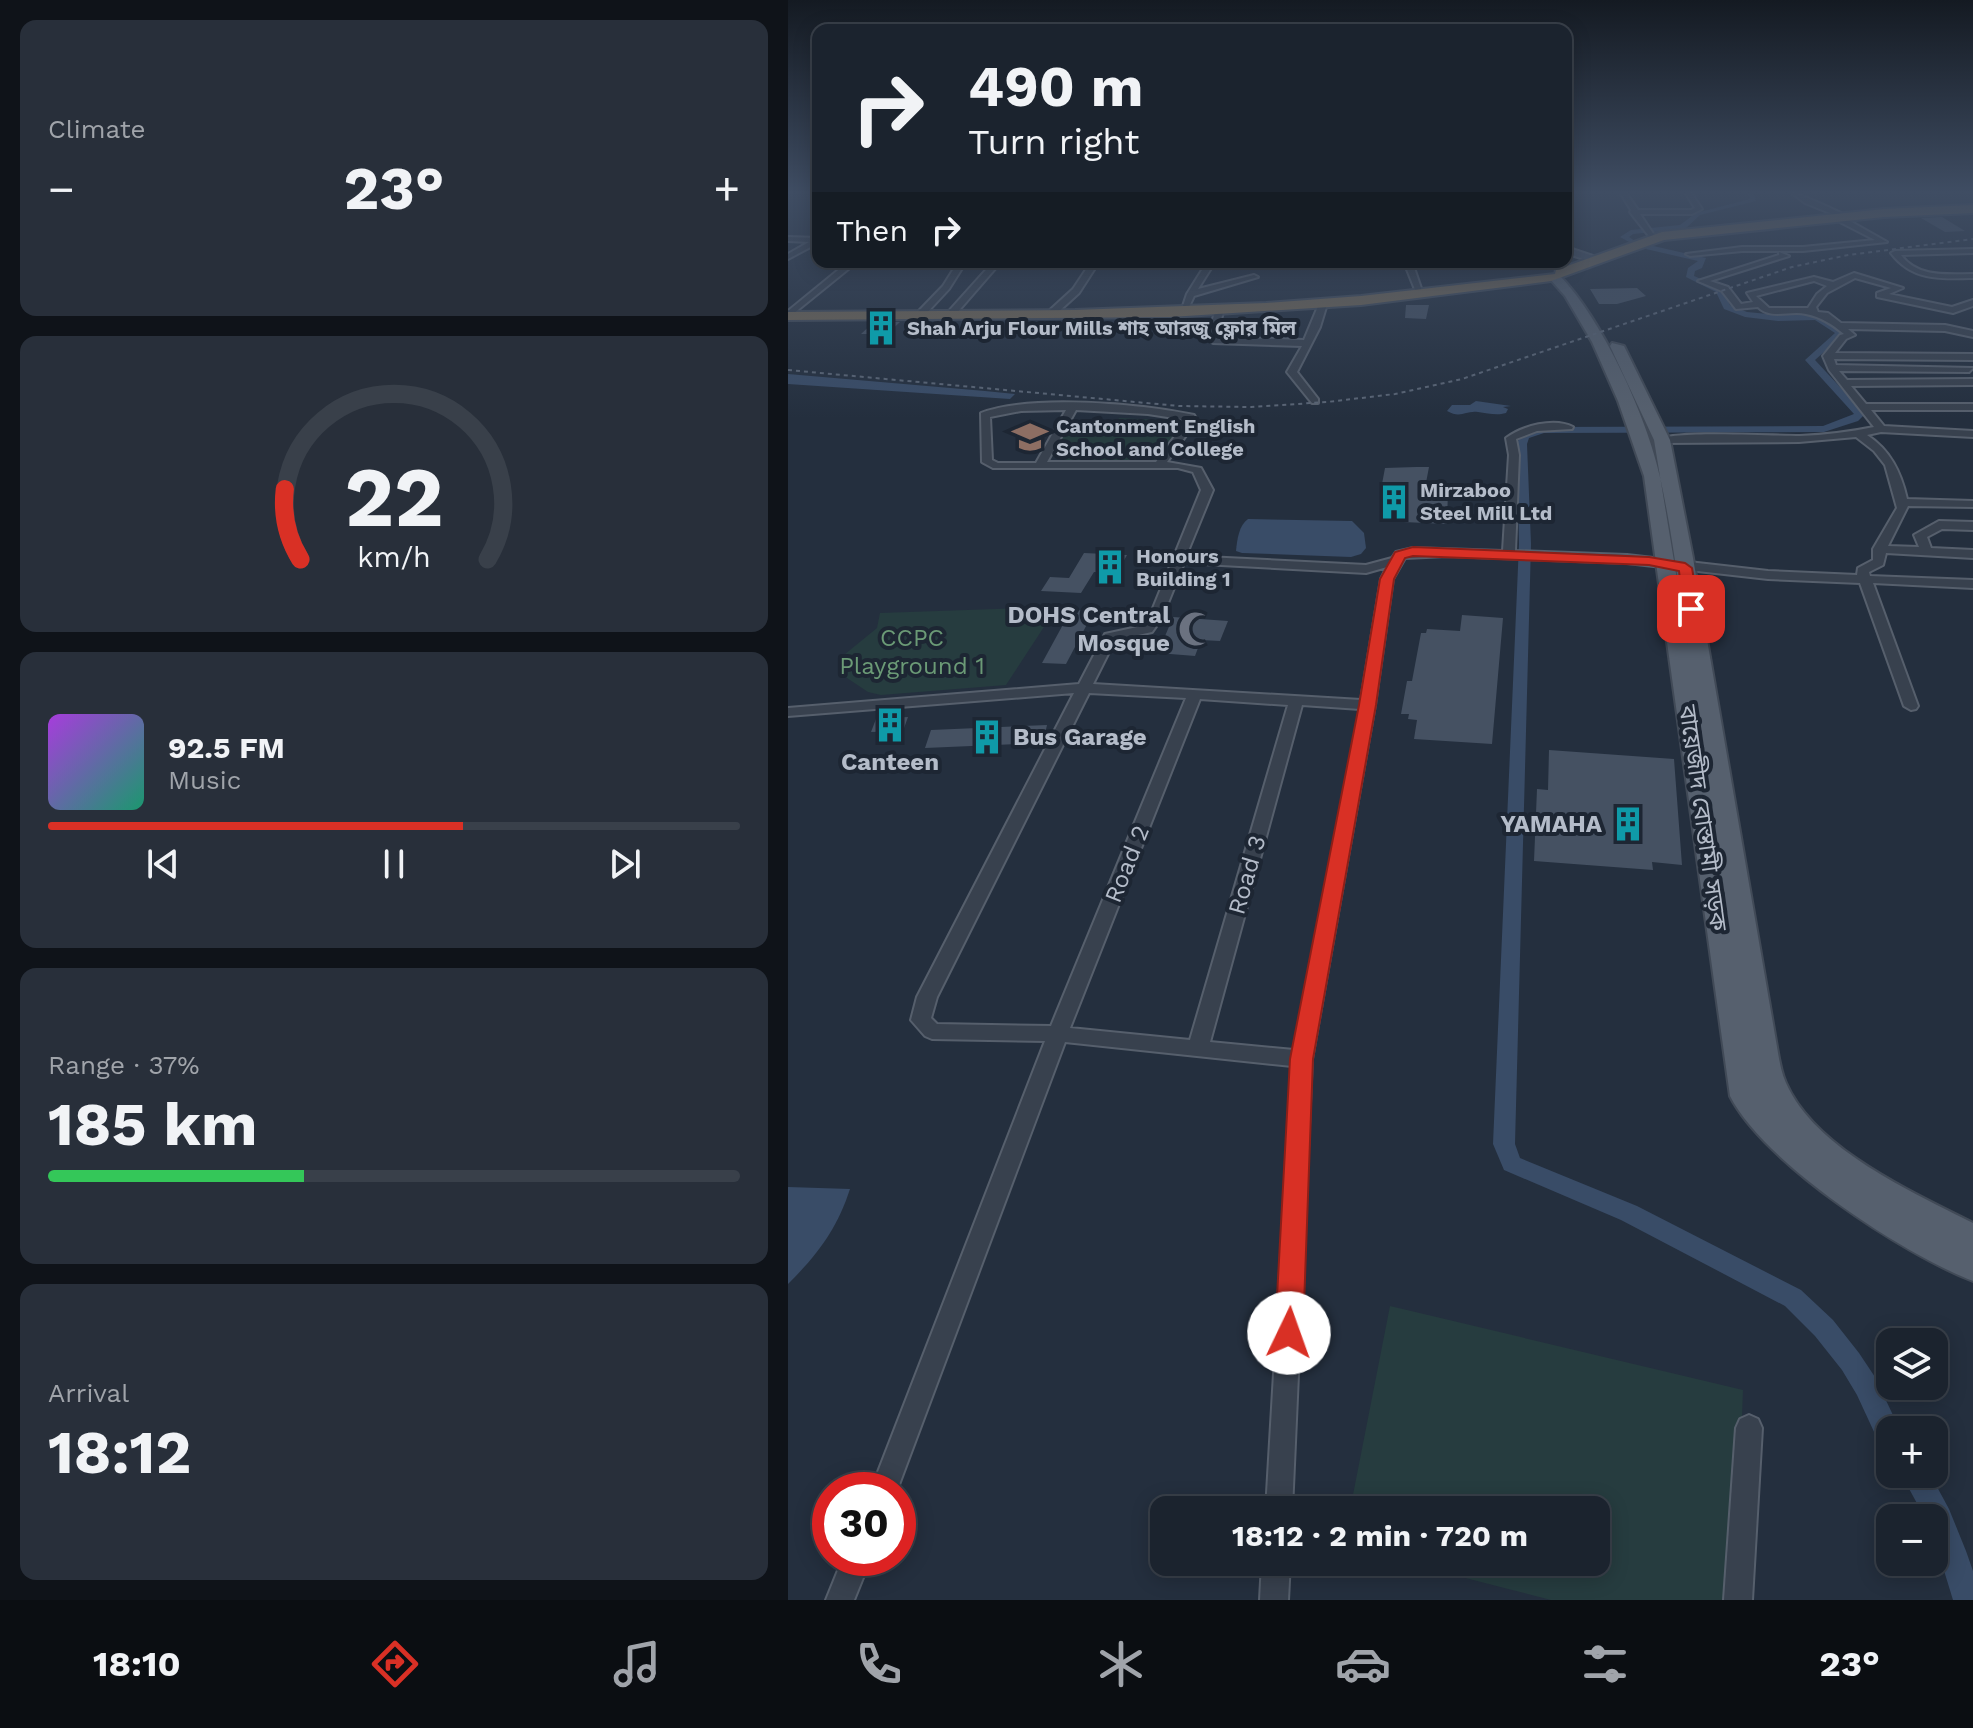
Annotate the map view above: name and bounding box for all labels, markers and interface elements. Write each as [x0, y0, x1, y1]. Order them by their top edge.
text: 490 m [968, 54, 1143, 120]
icon: right [836, 56, 940, 160]
text: Climate [48, 114, 146, 144]
text: Turn right [968, 121, 1139, 163]
text: 23° [343, 153, 445, 224]
text: − [48, 163, 75, 215]
text: + [713, 163, 740, 215]
icon: right [924, 208, 968, 252]
text: Then [836, 213, 908, 248]
building icon: Shah Arju Flour Mills শাহ আরজু ফ্লোর মিল [862, 309, 900, 347]
place label: Shah Arju Flour Mills শাহ আরজু ফ্লোর মিল [907, 316, 1297, 340]
place label: Cantonment English School and College [1056, 414, 1256, 461]
school or university icon: Cantonment English School and College [1011, 418, 1049, 456]
text: 22 [344, 449, 444, 546]
place label: Mirzaboo Steel Mill Ltd [1420, 478, 1552, 525]
building icon: Mirzaboo Steel Mill Ltd [1375, 483, 1413, 521]
text: km/h [357, 540, 431, 574]
place label: Honours Building 1 [1136, 544, 1231, 591]
building icon: Honours Building 1 [1091, 548, 1129, 586]
pin [1657, 575, 1725, 643]
icon: arrive [1669, 587, 1713, 631]
place label: DOHS Central Mosque [1007, 601, 1170, 657]
mosque icon: DOHS Central Mosque [1177, 610, 1215, 648]
park label: CCPC Playground 1 [839, 624, 985, 680]
street label: বায়েজীদ বোস্তামী সড়ক [1673, 702, 1733, 933]
building icon: Canteen [871, 706, 909, 744]
building icon: Bus Garage [968, 718, 1006, 756]
place label: Bus Garage [1013, 723, 1147, 751]
text: 92.5 FM [168, 730, 285, 765]
place label: Canteen [841, 748, 939, 776]
text: Music [168, 765, 241, 795]
building icon: YAMAHA [1609, 805, 1647, 843]
place label: YAMAHA [1500, 810, 1603, 838]
street label: Road 2 [1099, 821, 1155, 907]
street label: Road 3 [1222, 832, 1272, 918]
icon: previous [141, 842, 185, 886]
icon: pause [372, 842, 416, 886]
icon: next [603, 842, 647, 886]
text: Range · 37% [48, 1050, 200, 1080]
text: 185 km [48, 1089, 257, 1160]
position arrow [1247, 1291, 1331, 1375]
map controls [1876, 1328, 1948, 1576]
button: layers [1876, 1328, 1948, 1400]
text: Arrival [48, 1378, 129, 1408]
button: + [1876, 1416, 1948, 1488]
text: 18:12 [48, 1417, 191, 1488]
speed limit sign: 30 [812, 1472, 916, 1576]
button: − [1876, 1504, 1948, 1576]
text: 18:12 · 2 min · 720 m [1232, 1518, 1528, 1553]
icon: directions [367, 1636, 423, 1692]
icon: music [609, 1636, 665, 1692]
icon: phone [851, 1636, 907, 1692]
icon: climate [1093, 1636, 1149, 1692]
icon: car [1335, 1636, 1391, 1692]
icon: filters [1577, 1636, 1633, 1692]
text: 18:10 [93, 1643, 181, 1685]
text: 23° [1819, 1643, 1880, 1685]

